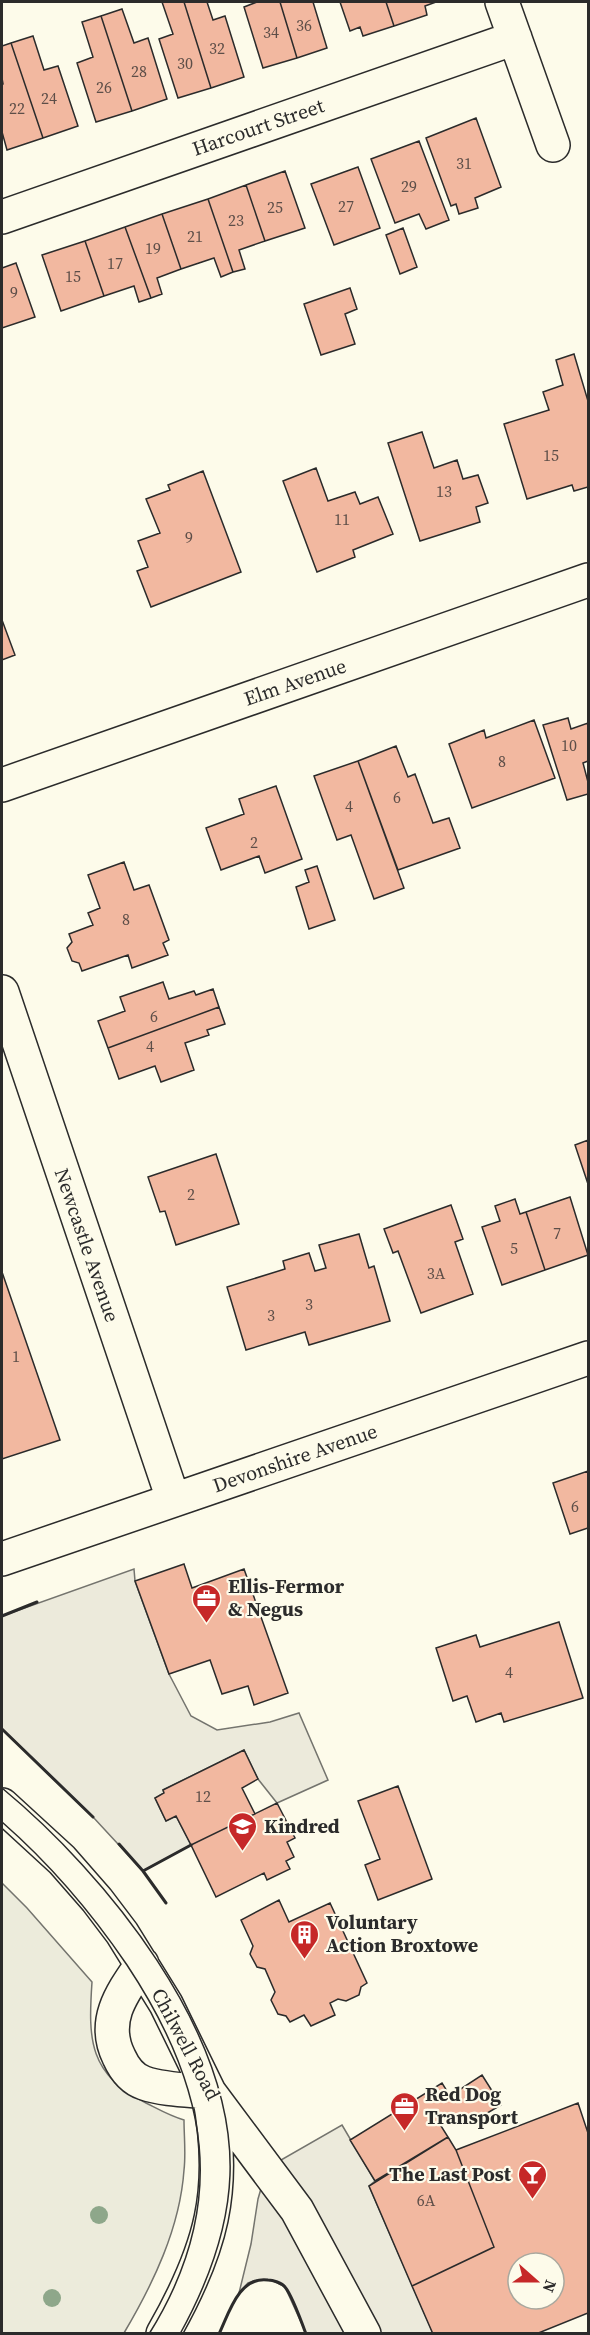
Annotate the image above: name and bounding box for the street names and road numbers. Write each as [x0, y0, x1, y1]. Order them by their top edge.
street label: Harcourt Street [188, 91, 328, 163]
street label: Elm Avenue [240, 651, 350, 713]
street label: Newcastle Avenue [48, 1164, 126, 1326]
street label: Devonshire Avenue [209, 1417, 381, 1499]
street label: Chilwell Road [145, 1983, 228, 2106]

